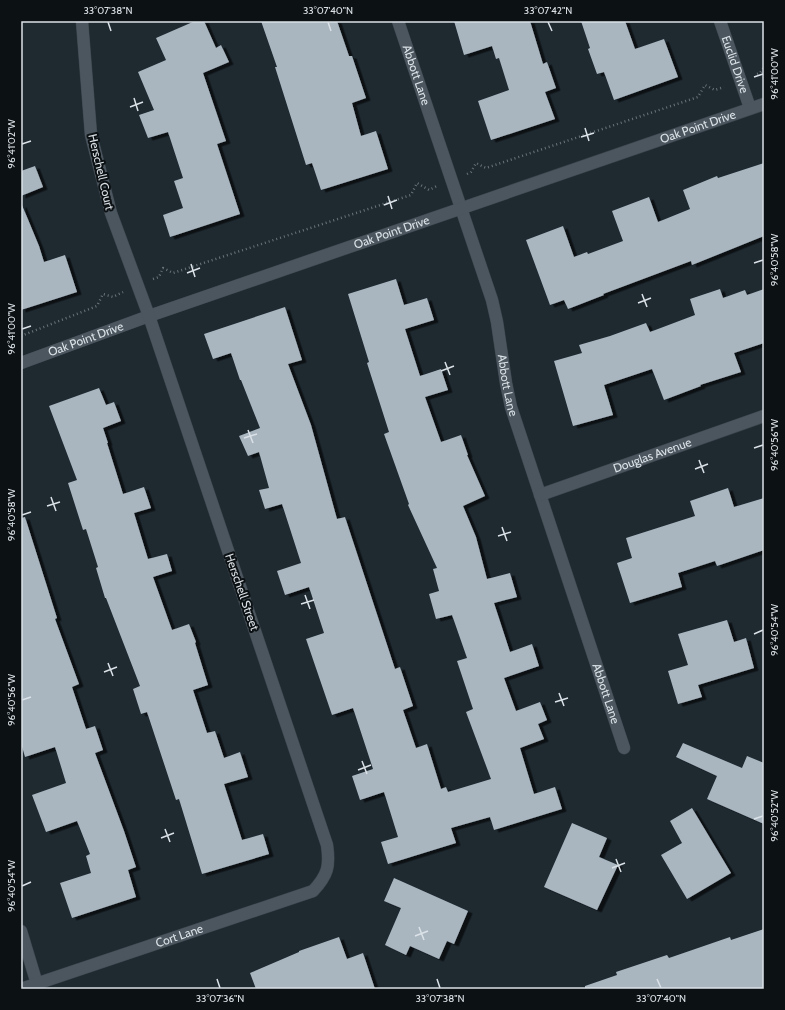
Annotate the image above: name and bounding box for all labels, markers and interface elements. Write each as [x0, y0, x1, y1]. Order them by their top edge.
text: 33°07'38"N [83, 4, 133, 17]
text: 33°07'40"N [303, 4, 353, 17]
text: 33°07'42"N [524, 4, 572, 17]
street label: Euclid Drive [719, 34, 752, 95]
street label: Abbott Lane [400, 43, 434, 107]
text: 96°41'00"W [768, 48, 781, 100]
street label: Oak Point Drive [658, 106, 738, 146]
text: 96°41'02"W [5, 119, 18, 169]
street label: Herschell Court [85, 132, 118, 211]
street label: Oak Point Drive [352, 212, 431, 252]
text: 96°40'58"W [768, 233, 781, 286]
text: 96°41'00"W [5, 303, 18, 355]
street label: Oak Point Drive [46, 318, 125, 359]
street label: Abbott Lane [495, 353, 521, 418]
text: 96°40'56"W [768, 418, 781, 471]
street label: Douglas Avenue [611, 434, 693, 476]
text: 96°40'58"W [5, 488, 18, 541]
street label: Herschell Street [222, 551, 263, 632]
text: 96°40'54"W [768, 603, 781, 656]
street label: Abbott Lane [589, 661, 623, 726]
text: 96°40'56"W [5, 673, 18, 726]
text: 96°40'52"W [768, 790, 781, 842]
text: 96°40'54"W [5, 859, 18, 912]
street label: Cort Lane [154, 920, 205, 950]
text: 33°07'36"N [196, 992, 244, 1005]
text: 33°07'38"N [415, 992, 465, 1005]
text: 33°07'40"N [636, 992, 686, 1005]

